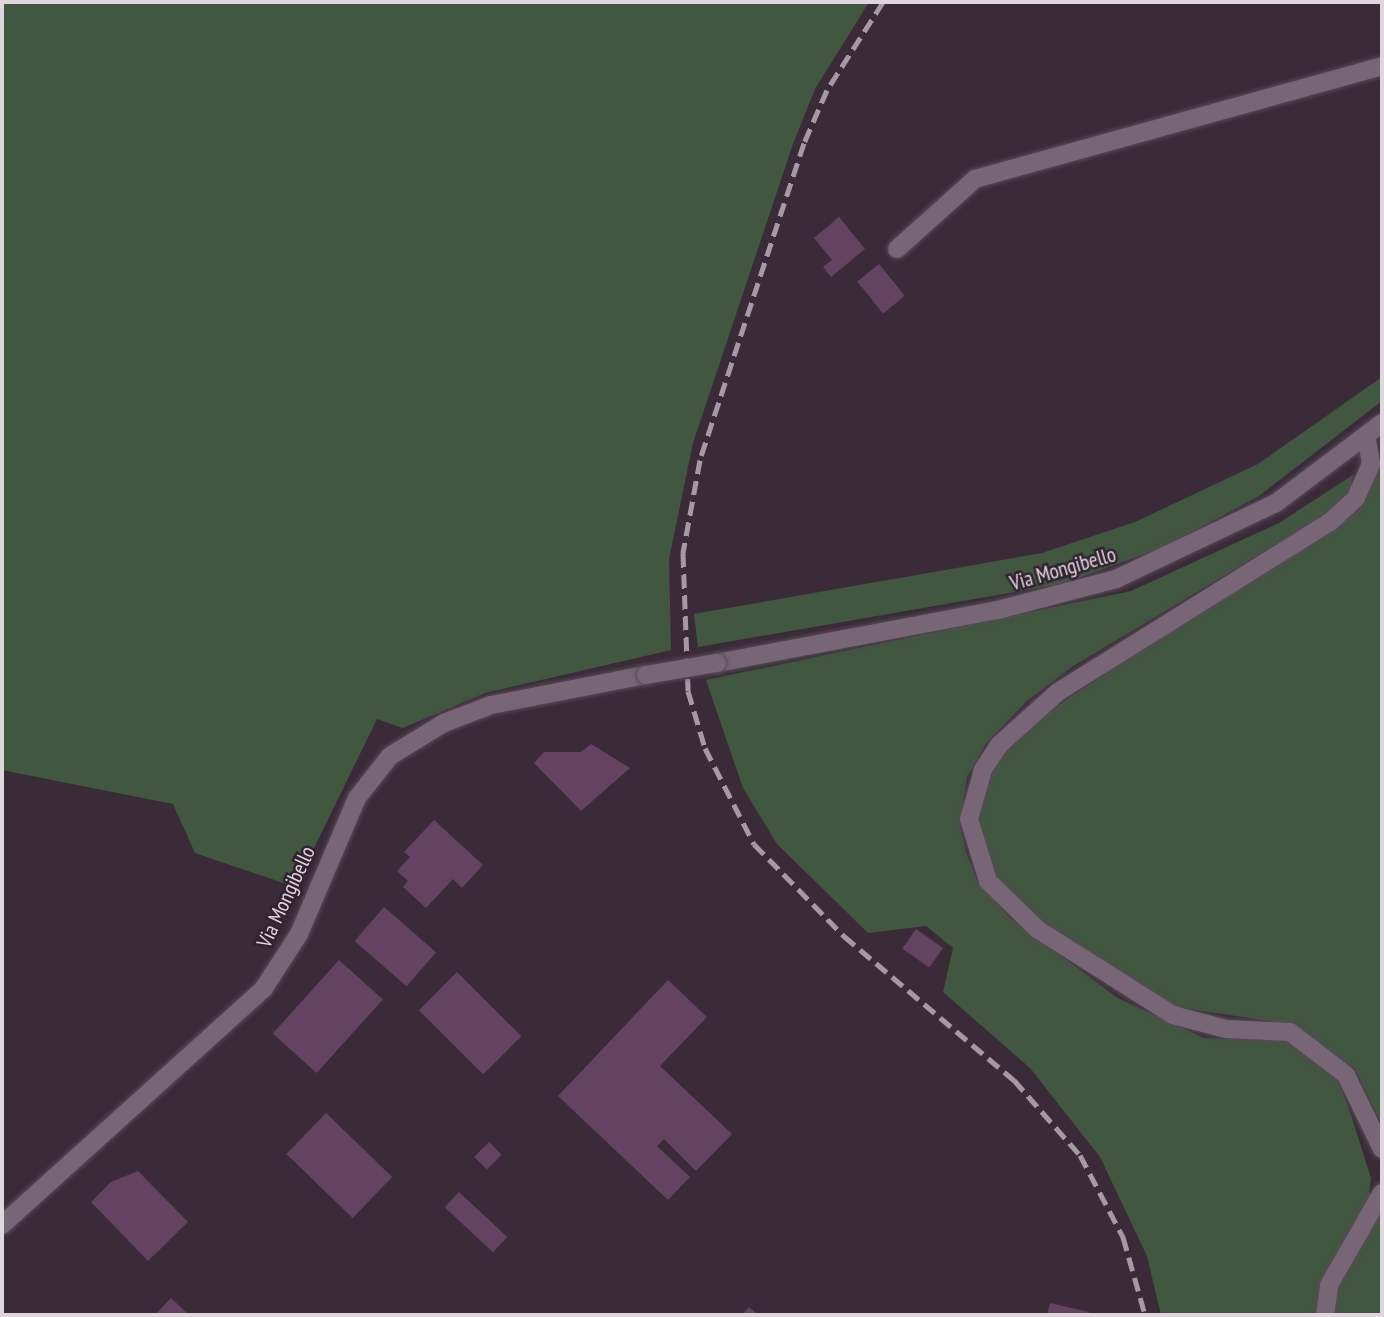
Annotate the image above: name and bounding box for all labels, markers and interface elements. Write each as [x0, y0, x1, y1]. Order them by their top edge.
street label: Via Mongibello [1007, 542, 1119, 596]
street label: Via Mongibello [252, 842, 320, 952]

